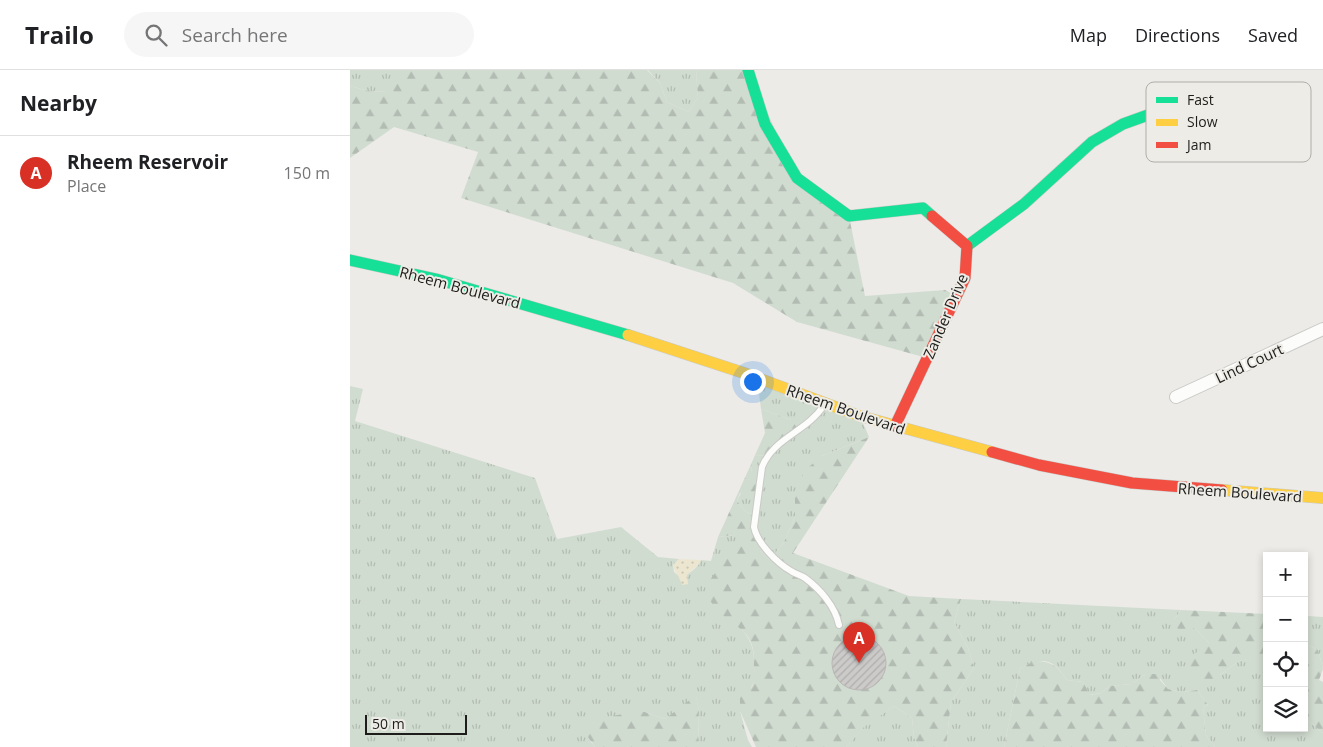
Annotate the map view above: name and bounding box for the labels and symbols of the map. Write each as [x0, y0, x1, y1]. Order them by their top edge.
legend [1146, 82, 1311, 162]
text: Fast [1187, 90, 1214, 109]
text: Slow [1187, 112, 1218, 131]
text: Jam [1185, 135, 1212, 154]
street label: Rheem Boulevard [397, 261, 523, 313]
street label: Zander Drive [918, 270, 972, 362]
street label: Lind Court [1212, 339, 1286, 387]
your location [740, 369, 766, 395]
street label: Rheem Boulevard [784, 379, 908, 439]
street label: Rheem Boulevard [1177, 478, 1303, 506]
pin: A [843, 622, 875, 663]
scale bar [365, 712, 468, 735]

